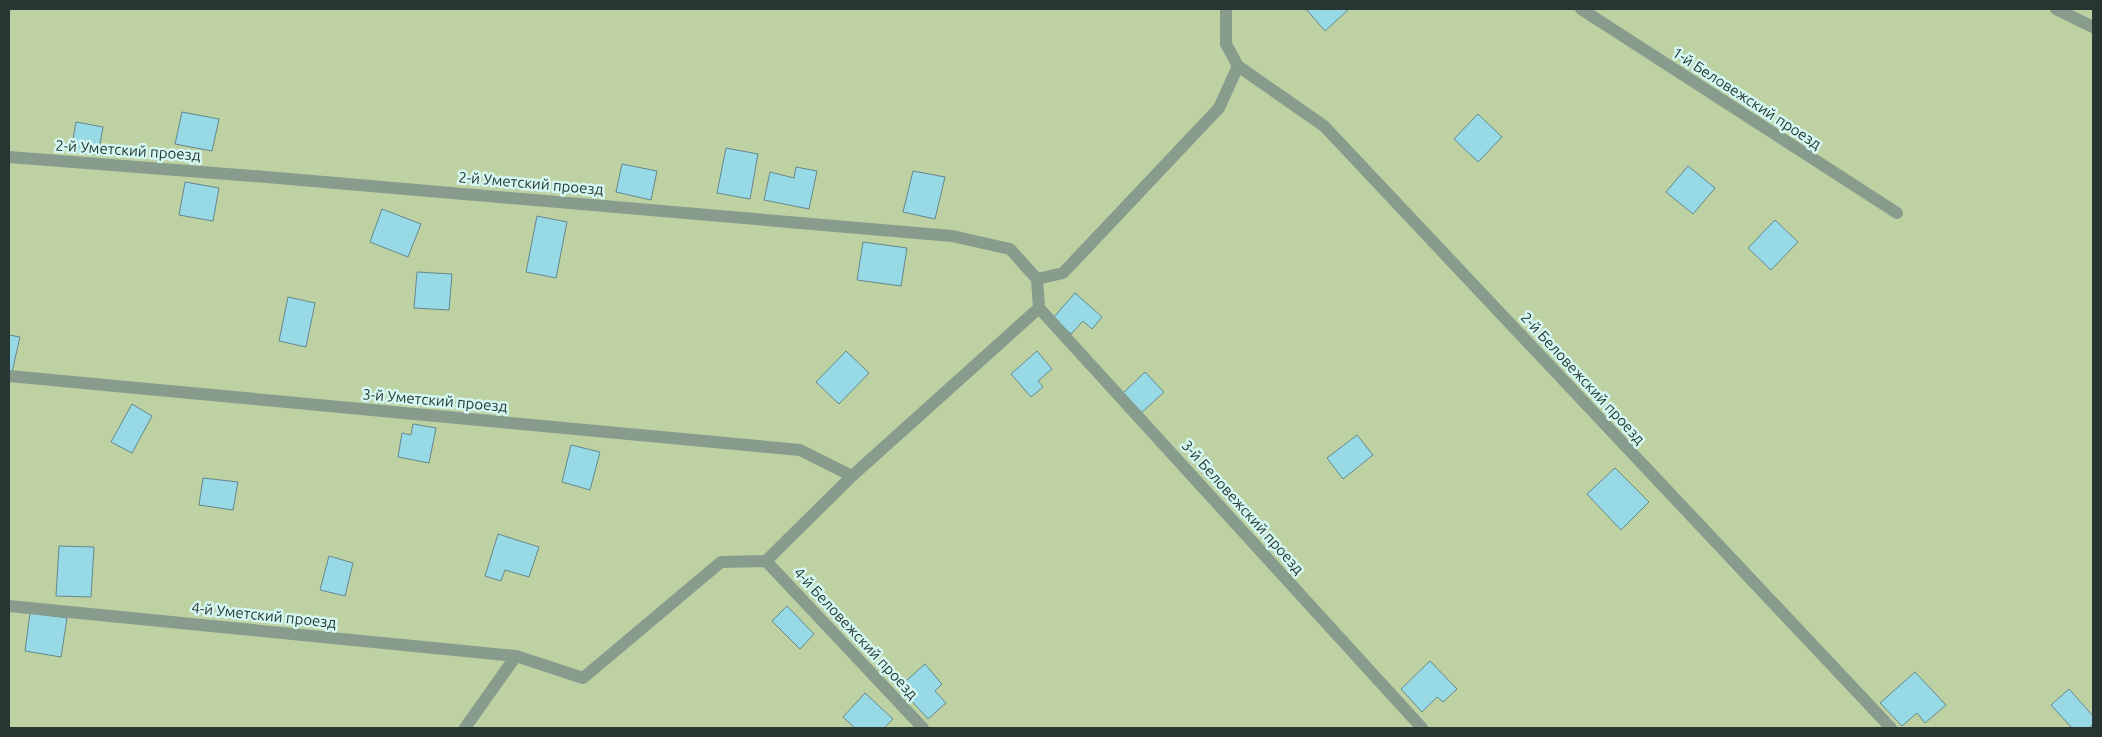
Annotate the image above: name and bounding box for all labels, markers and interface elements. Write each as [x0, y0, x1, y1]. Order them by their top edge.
street label: 1-й Беловежский проезд [1669, 43, 1825, 153]
street label: 2-й Уметский проезд [55, 136, 201, 164]
street label: 2-й Уметский проезд [458, 168, 604, 198]
street label: 2-й Беловежский проезд [1517, 309, 1649, 448]
street label: 3-й Уметский проезд [362, 385, 508, 415]
street label: 3-й Беловежский проезд [1178, 437, 1308, 577]
street label: 4-й Беловежский проезд [790, 564, 922, 703]
street label: 4-й Уметский проезд [191, 599, 337, 631]

